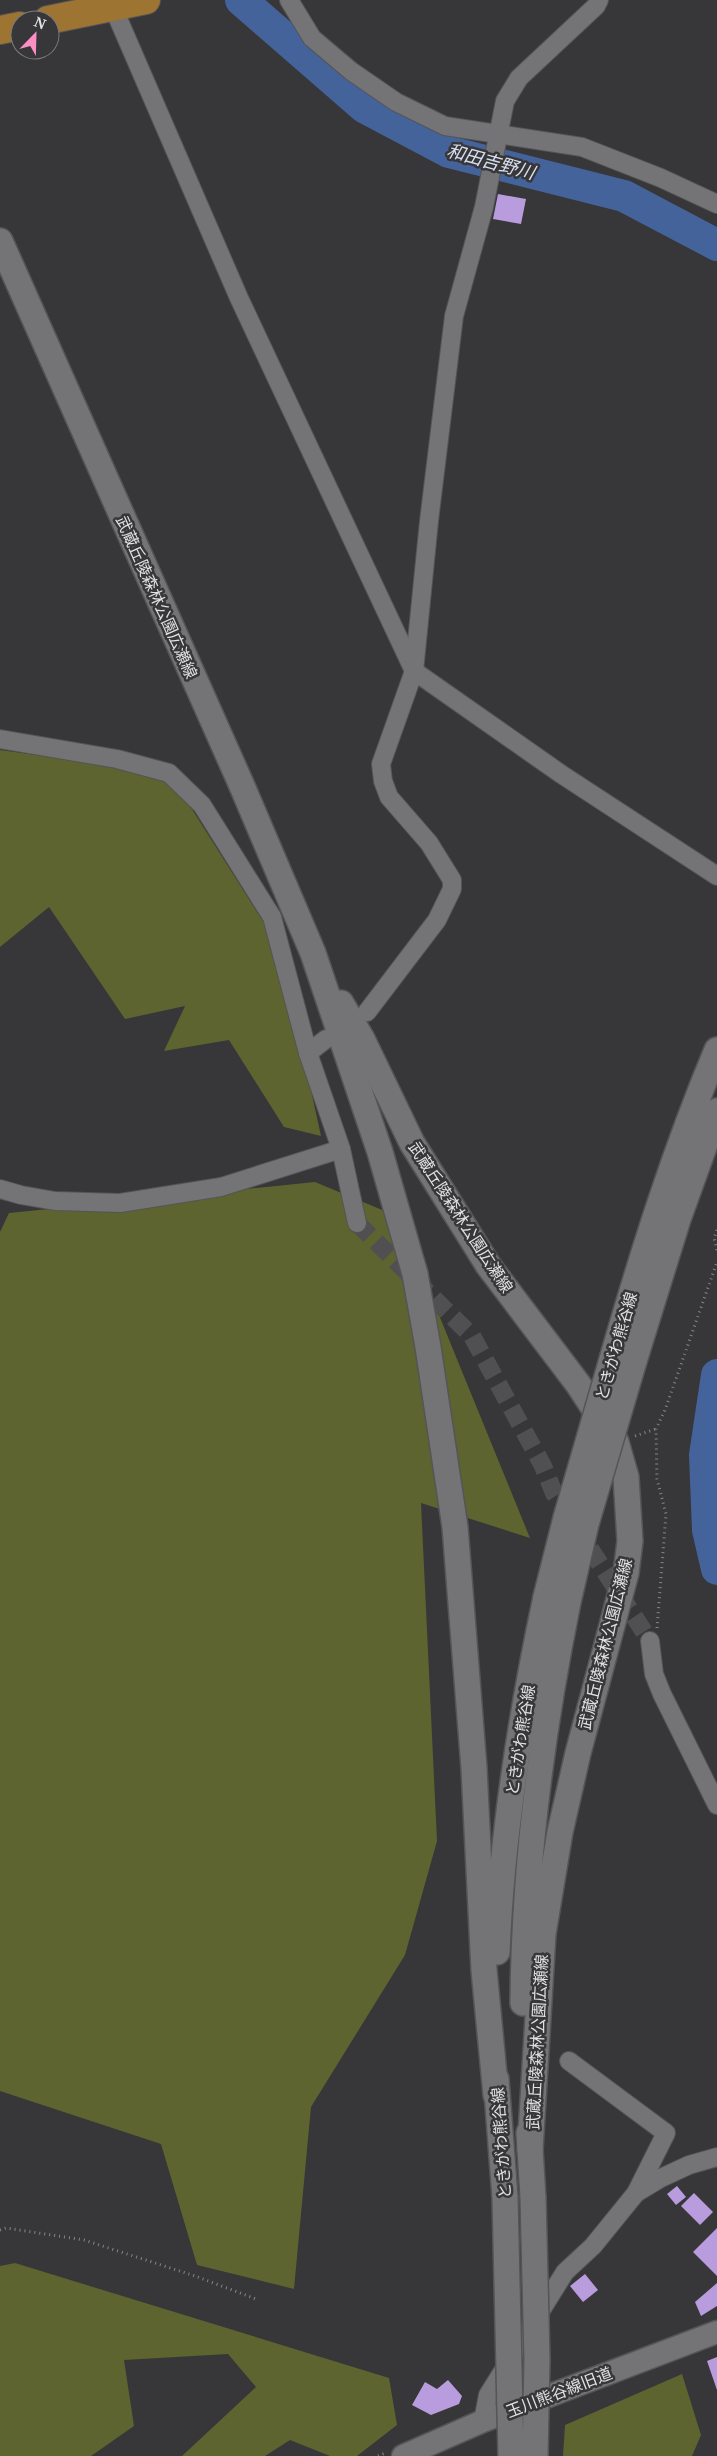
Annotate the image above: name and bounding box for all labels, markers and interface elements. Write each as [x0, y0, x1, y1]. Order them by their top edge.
north arrow [10, 10, 60, 60]
text: N [31, 12, 49, 33]
water label: 和田吉野川 [444, 138, 540, 185]
street label: 武蔵丘陵森林公園広瀬線 [111, 512, 203, 682]
street label: 武蔵丘陵森林公園広瀬線 [404, 1137, 518, 1297]
street label: ときがわ熊谷線 [590, 1289, 642, 1403]
street label: 武蔵丘陵森林公園広瀬線 [573, 1556, 637, 1732]
street label: ときがわ熊谷線 [500, 1683, 540, 1797]
street label: 武蔵丘陵森林公園広瀬線 [521, 1954, 553, 2130]
street label: ときがわ熊谷線 [486, 2086, 516, 2200]
street label: 玉川熊谷線旧道 [503, 2362, 615, 2422]

